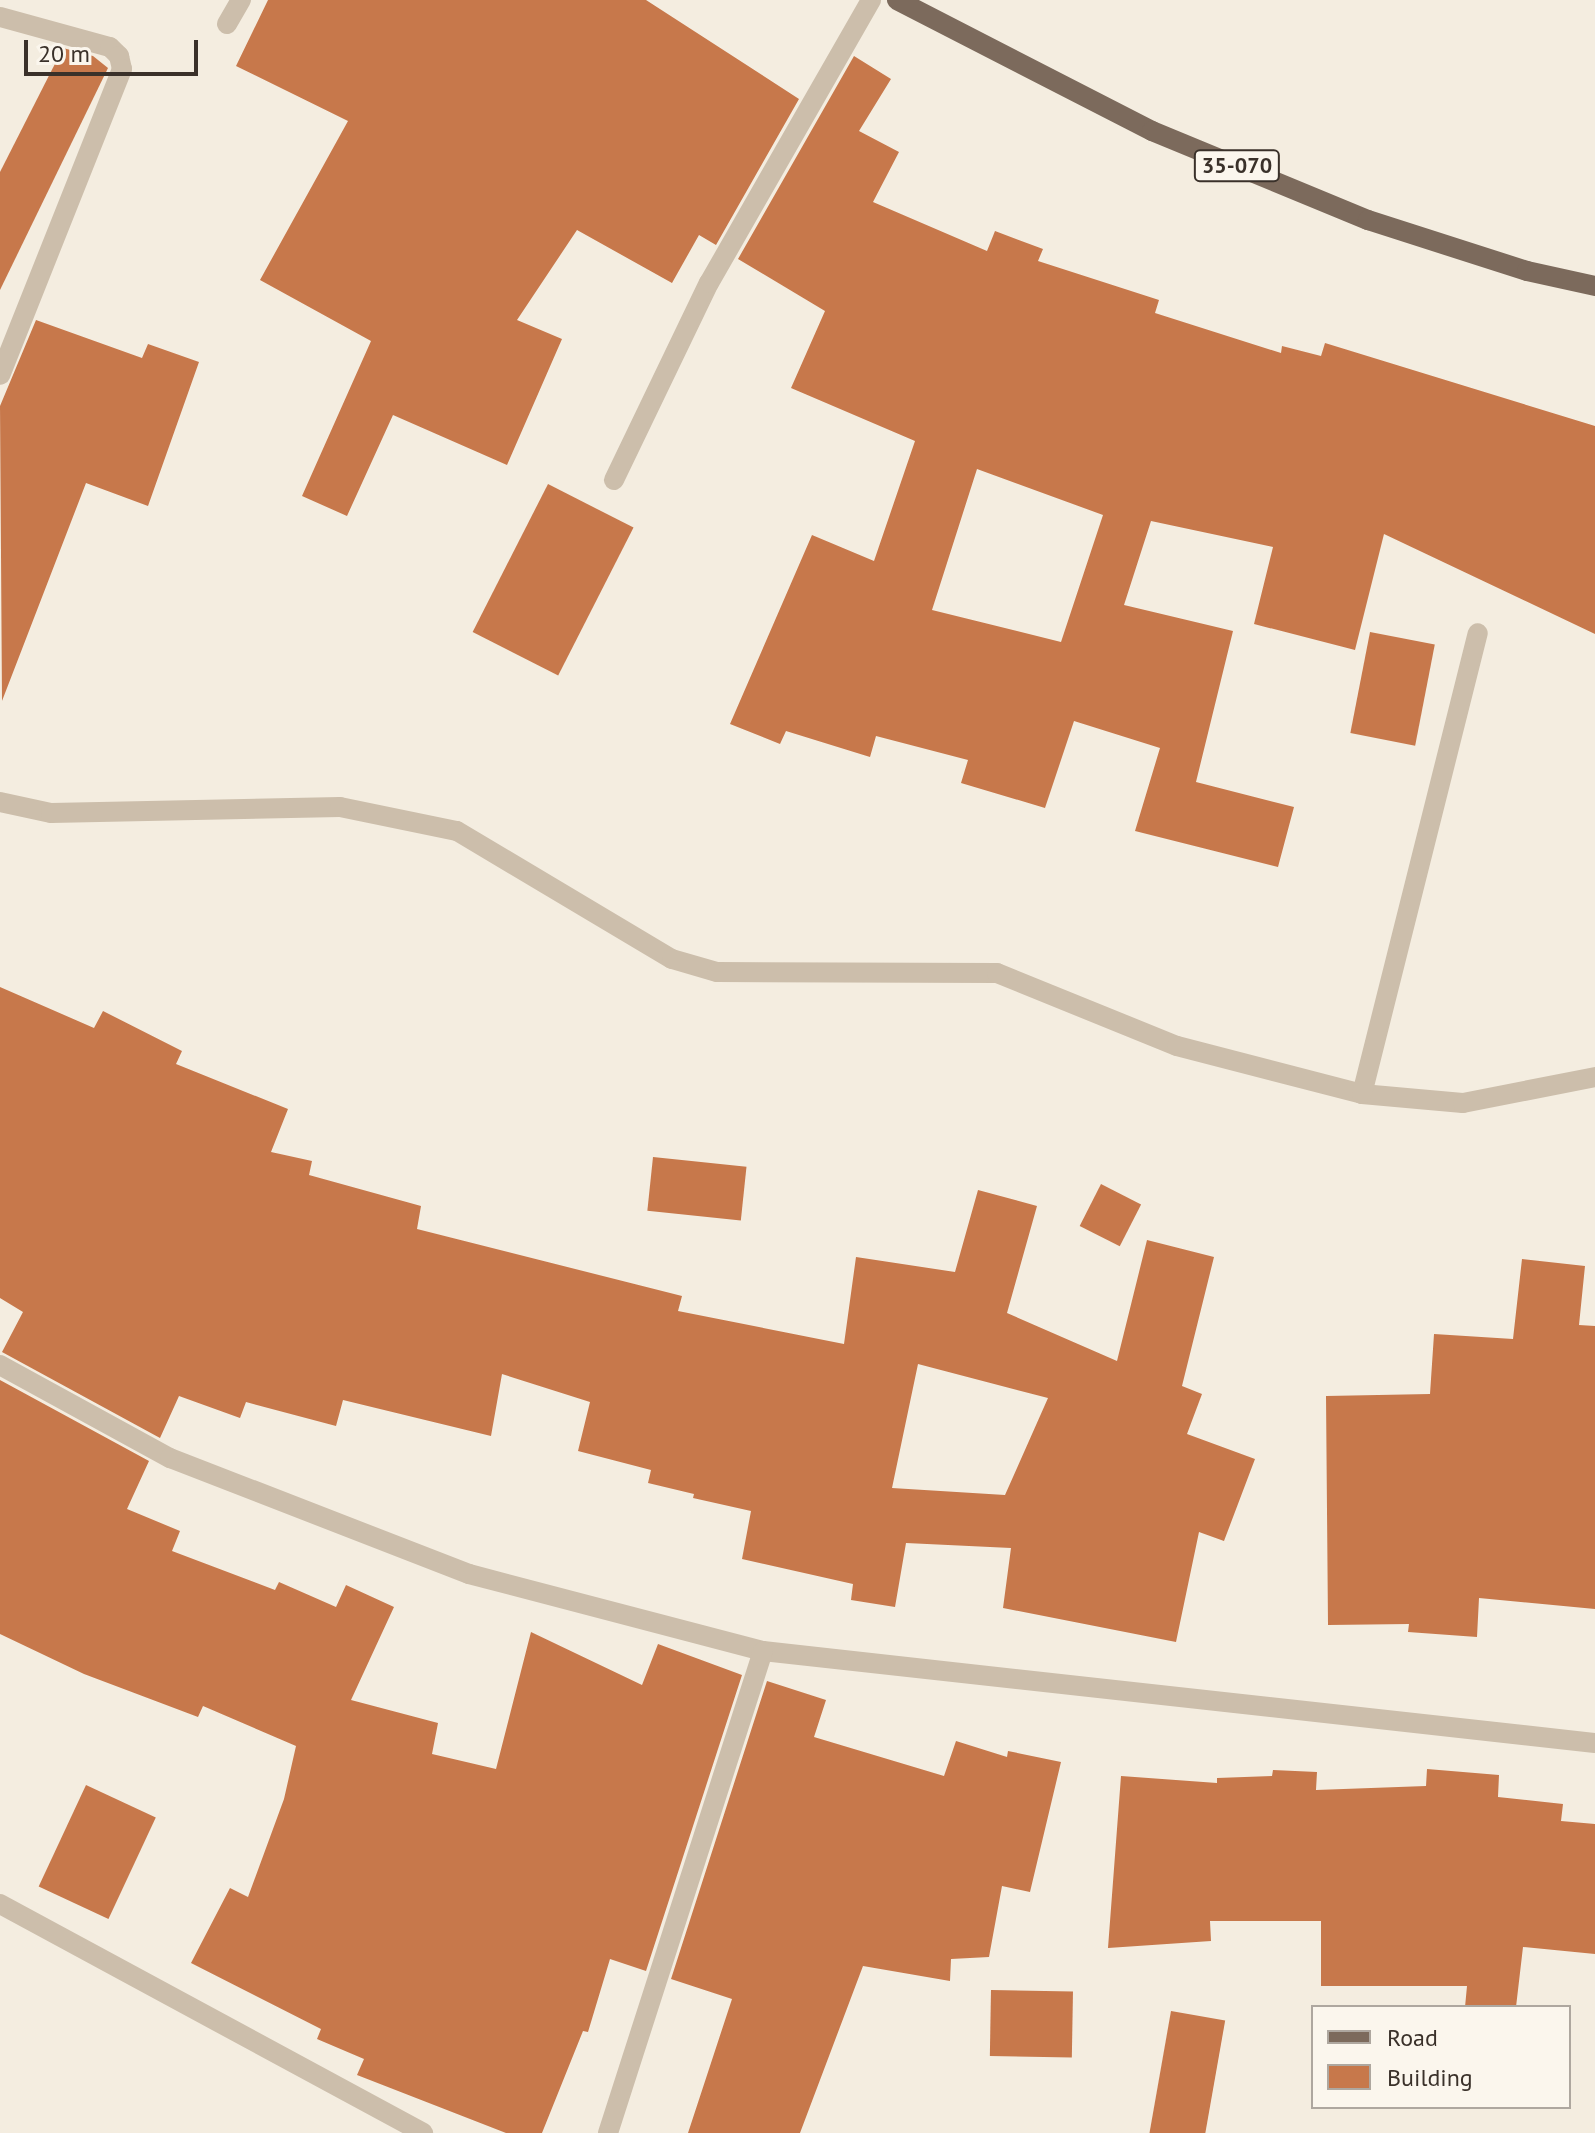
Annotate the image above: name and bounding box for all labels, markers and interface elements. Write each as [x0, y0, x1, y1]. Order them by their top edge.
scale bar [28, 24, 202, 74]
text: 20 m [38, 38, 90, 69]
road number: 35-070 [1193, 148, 1281, 184]
legend [1311, 2005, 1571, 2109]
text: Road [1387, 2022, 1438, 2053]
text: Building [1387, 2062, 1473, 2093]

